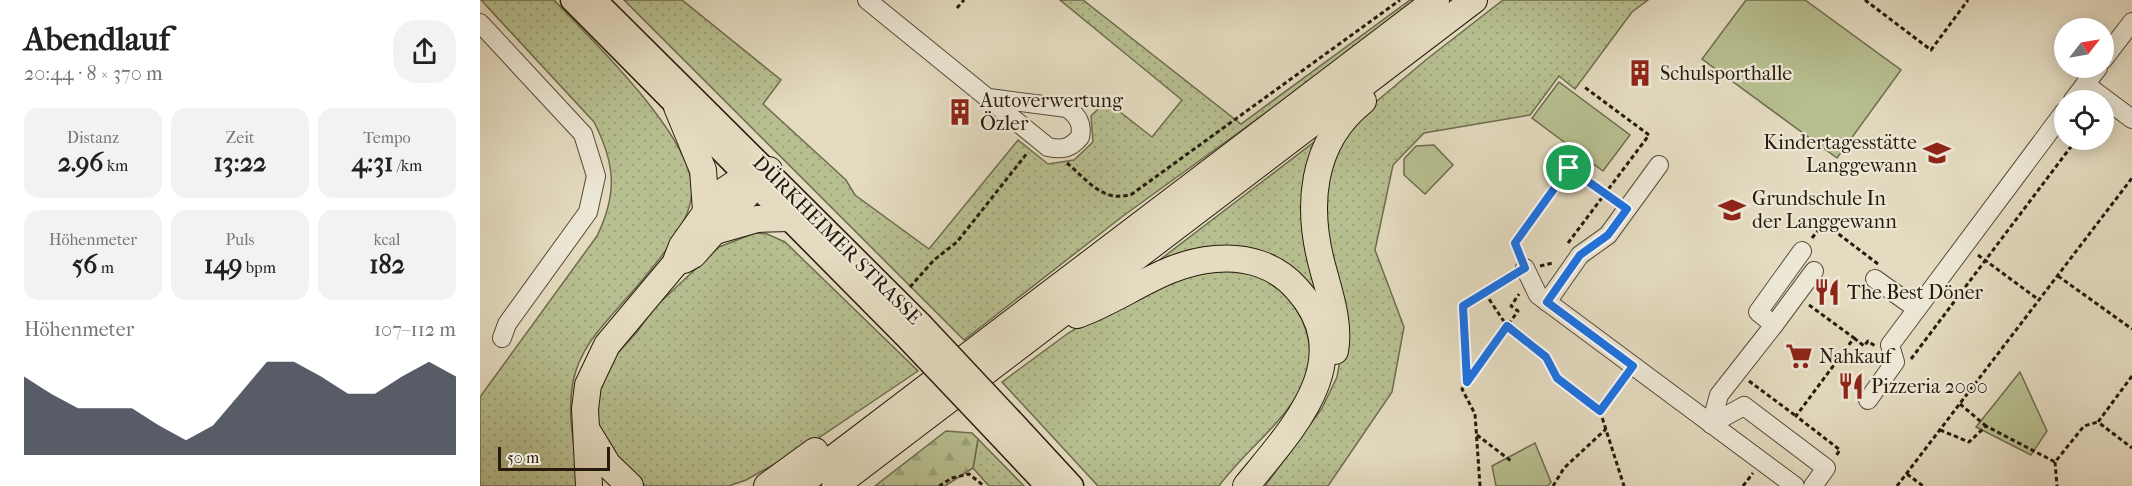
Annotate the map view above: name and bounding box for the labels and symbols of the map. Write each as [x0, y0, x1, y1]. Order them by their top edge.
north arrow [2054, 18, 2114, 78]
building icon: Schulsporthalle [1625, 58, 1655, 88]
place label: Schulsporthalle [1660, 62, 1792, 85]
place label: Autoverwertung Özler [979, 89, 1123, 135]
building icon: Autoverwertung Özler [945, 97, 975, 127]
place label: Kindertagesstätte Langgewann [1763, 131, 1917, 177]
school or university icon: Kindertagesstätte Langgewann [1922, 138, 1952, 168]
pin [1543, 142, 1594, 193]
street label: DÜRKHEIMER STRASSE [748, 150, 927, 329]
place label: Grundschule In der Langgewann [1752, 187, 1897, 233]
school or university icon: Grundschule In der Langgewann [1717, 195, 1747, 225]
restaurant icon: The Best Döner [1812, 277, 1842, 307]
place label: The Best Döner [1847, 281, 1984, 304]
supermarket icon: Nahkauf [1784, 341, 1814, 371]
place label: Nahkauf [1819, 345, 1896, 368]
restaurant icon: Pizzeria 2000 [1836, 371, 1866, 401]
place label: Pizzeria 2000 [1871, 375, 1988, 398]
scale bar [498, 444, 610, 472]

